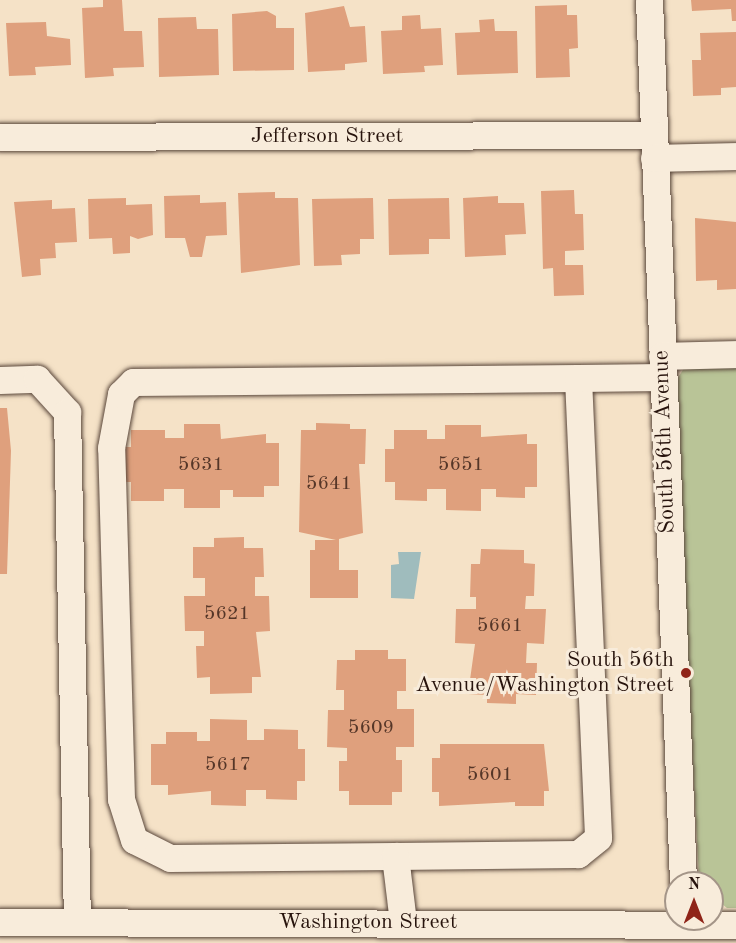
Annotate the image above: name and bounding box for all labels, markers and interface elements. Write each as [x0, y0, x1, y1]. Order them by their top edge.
street label: Jefferson Street [251, 124, 403, 150]
street label: South 56th Avenue [649, 350, 681, 534]
house number: 5631 [178, 453, 224, 477]
house number: 5651 [438, 453, 484, 477]
house number: 5641 [306, 472, 352, 496]
house number: 5621 [204, 602, 250, 626]
house number: 5661 [477, 614, 523, 638]
place label: South 56th Avenue/Washington Street [415, 647, 674, 698]
marker: South 56th Avenue/Washington Street [679, 666, 693, 680]
house number: 5609 [348, 716, 394, 740]
house number: 5617 [205, 753, 251, 777]
house number: 5601 [467, 763, 513, 787]
north arrow [664, 871, 724, 931]
text: N [688, 877, 700, 893]
street label: Washington Street [279, 910, 457, 936]

